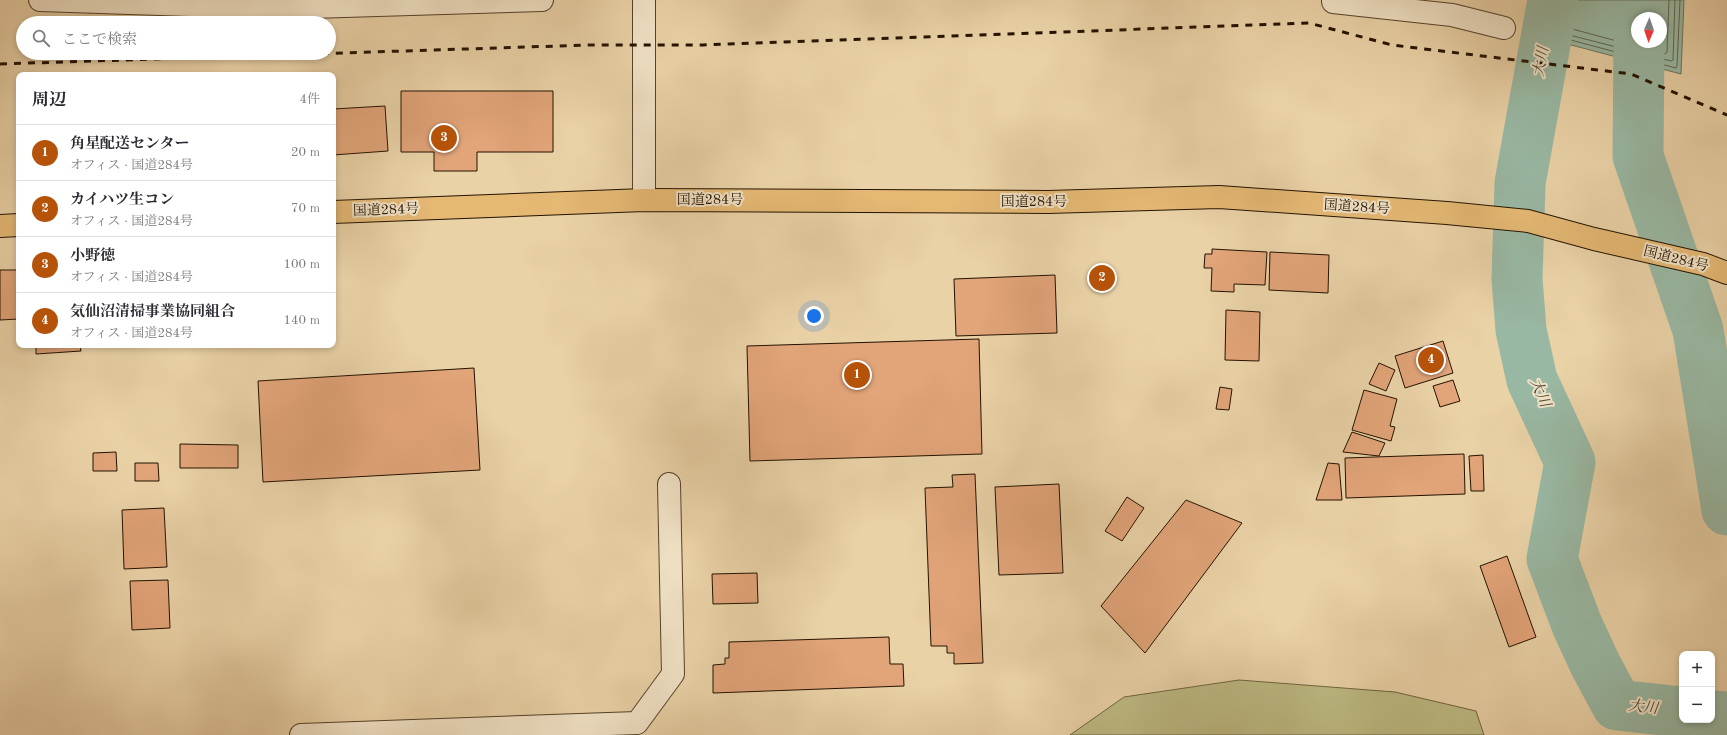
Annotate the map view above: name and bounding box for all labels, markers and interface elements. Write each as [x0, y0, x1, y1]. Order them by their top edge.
north arrow [1631, 12, 1667, 48]
search box [16, 16, 336, 60]
icon: search [30, 27, 52, 49]
text: ここで検索 [62, 33, 137, 48]
water label: 大川 [1530, 44, 1552, 78]
text: 周辺 [32, 92, 66, 109]
text: 4件 [299, 93, 320, 106]
pin: 3 [431, 123, 457, 153]
text: 角星配送センター [70, 137, 189, 152]
text: 1 [41, 146, 49, 159]
text: 20 m [291, 146, 320, 159]
text: オフィス · 国道284号 [70, 159, 193, 172]
street label: 国道284号 [677, 192, 743, 207]
text: カイハツ生コン [70, 193, 174, 208]
street label: 国道284号 [1001, 194, 1067, 209]
street label: 国道284号 [1323, 197, 1391, 216]
street label: 国道284号 [353, 201, 419, 218]
text: 2 [41, 202, 49, 215]
text: 70 m [291, 202, 320, 215]
text: オフィス · 国道284号 [70, 215, 193, 228]
street label: 国道284号 [1642, 243, 1710, 274]
text: 小野徳 [70, 249, 115, 264]
text: 3 [41, 258, 49, 271]
text: 100 m [283, 258, 320, 271]
pin: 2 [1089, 263, 1115, 293]
text: オフィス · 国道284号 [70, 271, 193, 284]
text: 気仙沼清掃事業協同組合 [70, 305, 235, 320]
your location [804, 306, 824, 326]
text: 4 [41, 314, 49, 327]
text: 140 m [283, 314, 320, 327]
text: オフィス · 国道284号 [70, 327, 193, 340]
pin: 4 [1418, 345, 1444, 375]
pin: 1 [844, 360, 870, 390]
water label: 大川 [1526, 375, 1554, 412]
map controls [1679, 651, 1715, 723]
button: + [1679, 651, 1715, 687]
button: − [1679, 687, 1715, 723]
water label: 大川 [1627, 697, 1661, 718]

